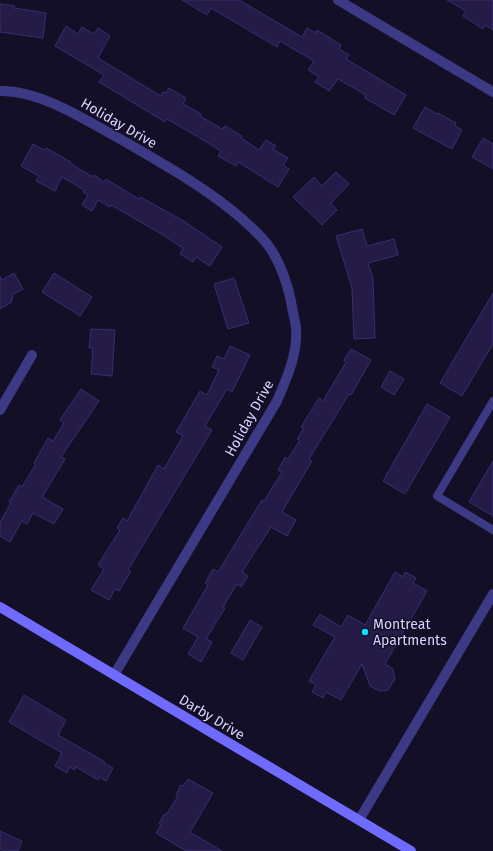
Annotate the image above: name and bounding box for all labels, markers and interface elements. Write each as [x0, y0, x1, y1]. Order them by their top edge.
street label: Holiday Drive [78, 95, 160, 152]
street label: Holiday Drive [221, 377, 277, 460]
place label: Montreat Apartments [373, 616, 447, 649]
marker: Montreat Apartments [360, 627, 370, 637]
street label: Darby Drive [176, 691, 248, 744]

